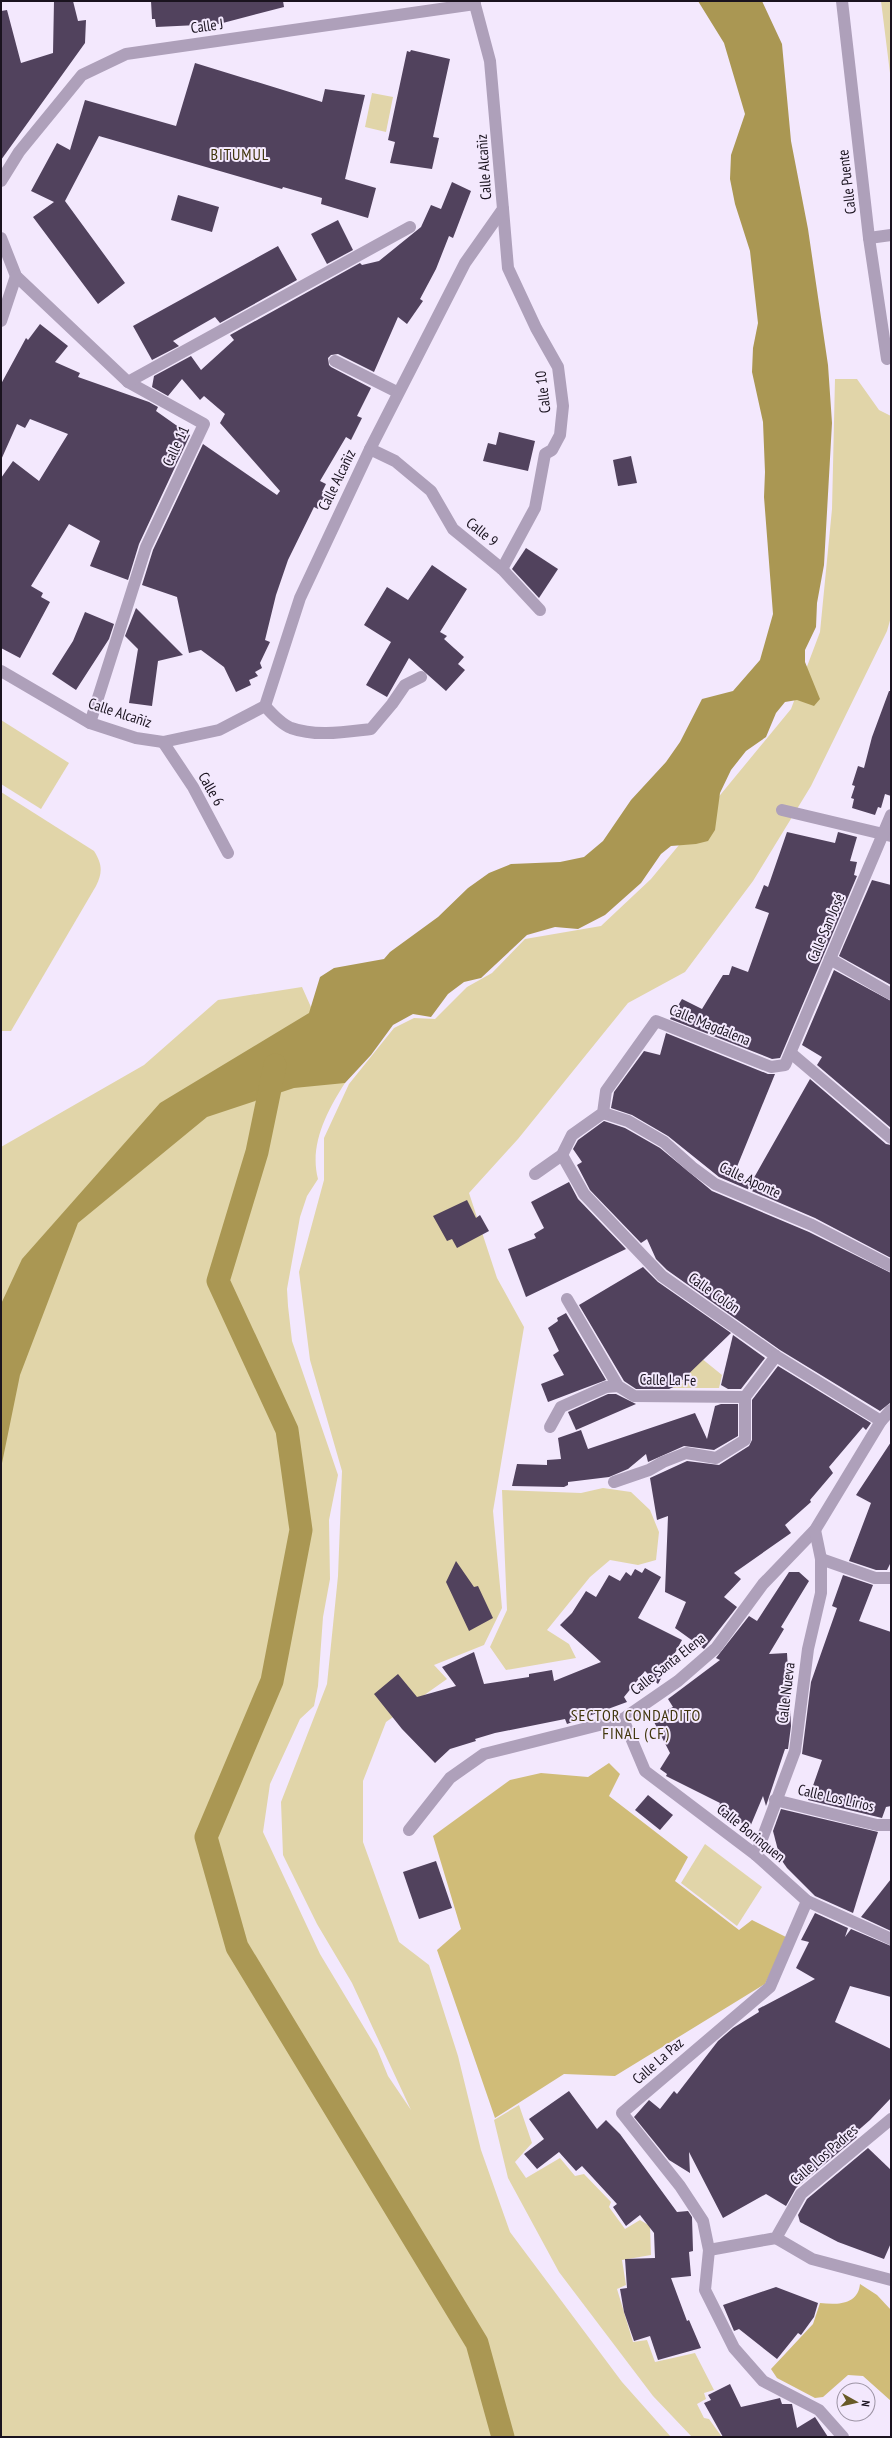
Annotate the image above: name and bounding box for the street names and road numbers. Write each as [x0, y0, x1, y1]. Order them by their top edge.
street label: Calle J [189, 14, 224, 37]
street label: Calle Alcañiz [472, 134, 495, 201]
street label: Calle Puente [833, 149, 860, 215]
street label: Calle 10 [530, 370, 555, 414]
street label: Calle 11 [158, 422, 193, 469]
street label: Calle Alcañiz [314, 446, 360, 514]
street label: Calle 9 [462, 513, 502, 550]
street label: Calle Alcañiz [86, 693, 154, 732]
street label: Calle 6 [194, 768, 229, 809]
street label: Calle San José [803, 891, 848, 965]
street label: Calle Magdalena [667, 1000, 754, 1049]
street label: Calle Aponte [717, 1157, 784, 1202]
street label: Calle Colón [685, 1268, 744, 1317]
street label: Calle La Fe [640, 1370, 696, 1389]
street label: Calle Santa Elena [626, 1628, 709, 1699]
street label: Calle Nueva [772, 1661, 799, 1725]
street label: Calle Los Lirios [796, 1780, 876, 1816]
street label: Calle Borinquen [713, 1799, 789, 1866]
street label: Calle La Paz [628, 2033, 687, 2088]
street label: Calle Los Padres [786, 2120, 861, 2189]

